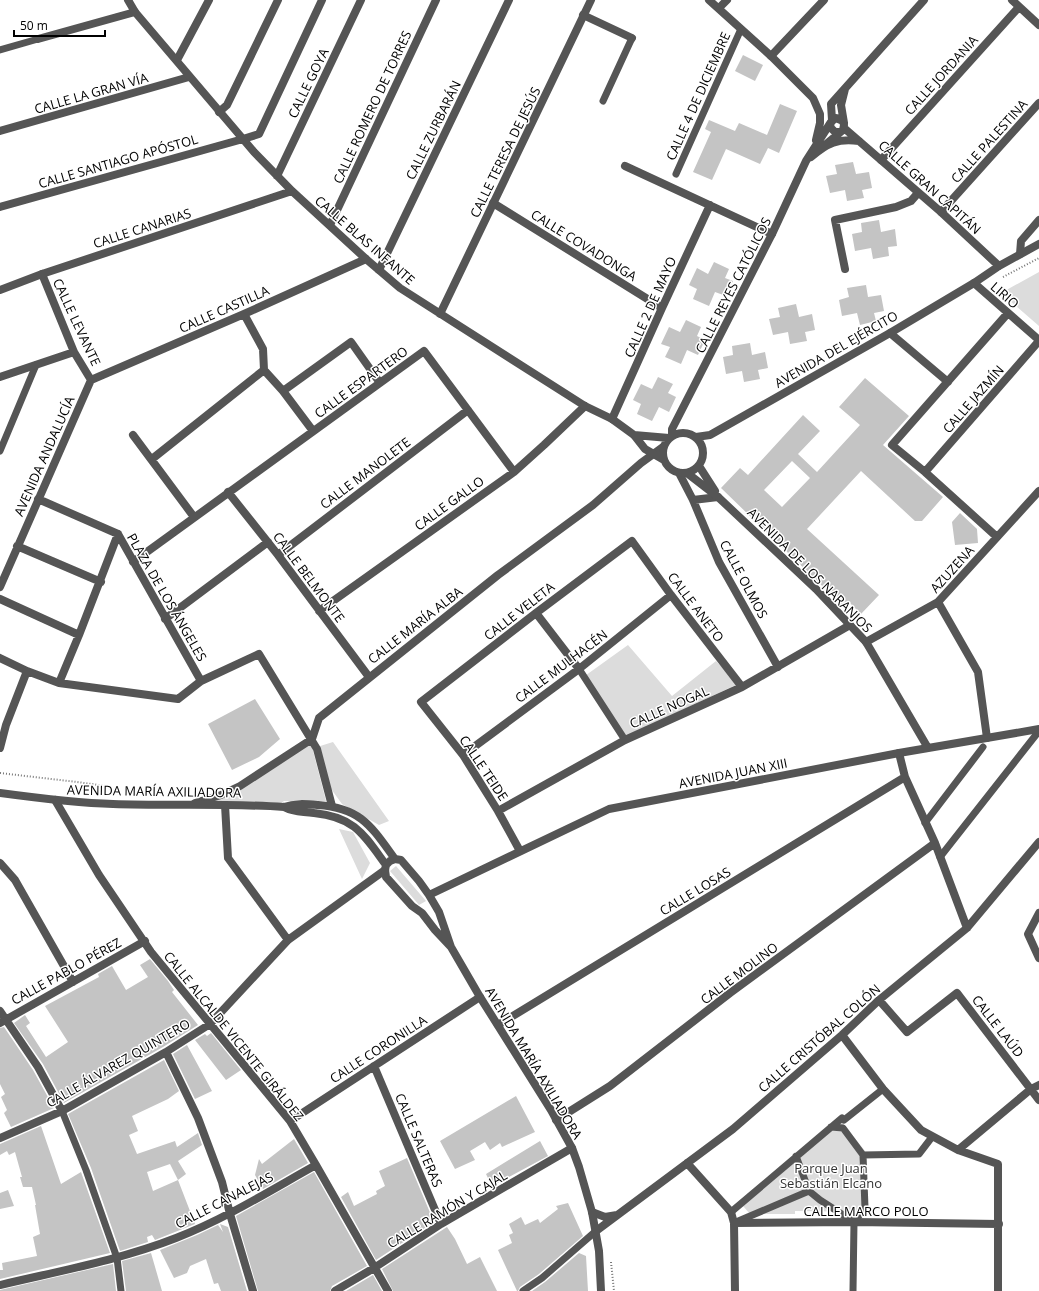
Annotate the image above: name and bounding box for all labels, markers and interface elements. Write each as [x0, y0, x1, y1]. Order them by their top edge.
scale bar [14, 12, 105, 38]
text: 50 m [20, 17, 48, 34]
street label: CALLE ROMERO DE TORRES [329, 28, 415, 186]
street label: CALLE 4 DE DICIEMBRE [662, 29, 734, 163]
street label: CALLE JORDANIA [900, 31, 982, 119]
street label: CALLE GOYA [283, 44, 333, 121]
street label: CALLE LA GRAN VÍA [32, 68, 151, 118]
street label: CALLE ZURBARÁN [401, 77, 465, 183]
street label: CALLE TERESA DE JESÚS [465, 84, 545, 220]
street label: CALLE PALESTINA [947, 95, 1032, 187]
street label: CALLE SANTIAGO APÓSTOL [36, 130, 200, 192]
street label: CALLE GRAN CAPITÁN [875, 136, 985, 238]
street label: CALLE BLAS INFANTE [311, 192, 419, 288]
street label: CALLE CANARIAS [91, 204, 193, 252]
street label: CALLE COVADONGA [528, 205, 641, 285]
street label: CALLE REYES CATÓLICOS [691, 214, 775, 356]
street label: CALLE 2 DE MAYO [620, 254, 680, 360]
street label: CALLE LEVANTE [49, 275, 105, 369]
street label: LIRIO [987, 278, 1023, 312]
street label: CALLE CASTILLA [176, 281, 273, 337]
street label: AVENIDA DEL EJÉRCITO [771, 306, 901, 392]
street label: CALLE ESPARTERO [311, 342, 411, 422]
street label: CALLE JAZMÍN [938, 361, 1008, 437]
street label: AVENIDA ANDALUCÍA [9, 392, 79, 519]
street label: CALLE MANOLETE [316, 433, 414, 513]
street label: CALLE GALLO [411, 472, 487, 534]
street label: AVENIDA DE LOS NARANJOS [744, 504, 876, 636]
street label: CALLE BELMONTE [269, 528, 349, 626]
street label: PLAZA DE LOS ÁNGELES [123, 530, 211, 664]
street label: CALLE OLMOS [716, 537, 772, 621]
street label: AZUZENA [926, 541, 979, 597]
street label: CALLE ANETO [664, 568, 728, 646]
street label: CALLE VELETA [480, 577, 559, 644]
street label: CALLE MARÍA ALBA [364, 582, 467, 668]
street label: CALLE MULHACÉN [511, 625, 611, 707]
street label: CALLE NOGAL [627, 681, 712, 732]
street label: CALLE TEIDE [455, 732, 513, 804]
street label: AVENIDA JUAN XIII [677, 754, 789, 792]
street label: AVENIDA MARÍA AXILIADORA [67, 780, 242, 802]
street label: CALLE LOSAS [656, 863, 734, 919]
street label: CALLE PABLO PÉREZ [8, 933, 124, 1009]
street label: CALLE MOLINO [697, 938, 781, 1008]
street label: CALLE ALCALDE VICENTE GIRÁLDEZ [160, 947, 308, 1125]
street label: CALLE CRISTÓBAL COLÓN [754, 980, 884, 1096]
street label: AVENIDA MARÍA AXILIADORA [481, 984, 587, 1143]
street label: CALLE LAÚD [968, 991, 1028, 1061]
street label: CALLE CORONILLA [326, 1010, 431, 1087]
street label: CALLE ÁLVAREZ QUINTERO [43, 1014, 193, 1112]
street label: CALLE SALTERAS [391, 1090, 447, 1190]
park label: Parque Juan Sebastián Elcano [780, 1159, 882, 1192]
street label: CALLE RAMÓN Y CAJAL [383, 1166, 511, 1252]
street label: CALLE CANALEJAS [172, 1167, 276, 1233]
street label: CALLE MARCO POLO [803, 1202, 929, 1220]

